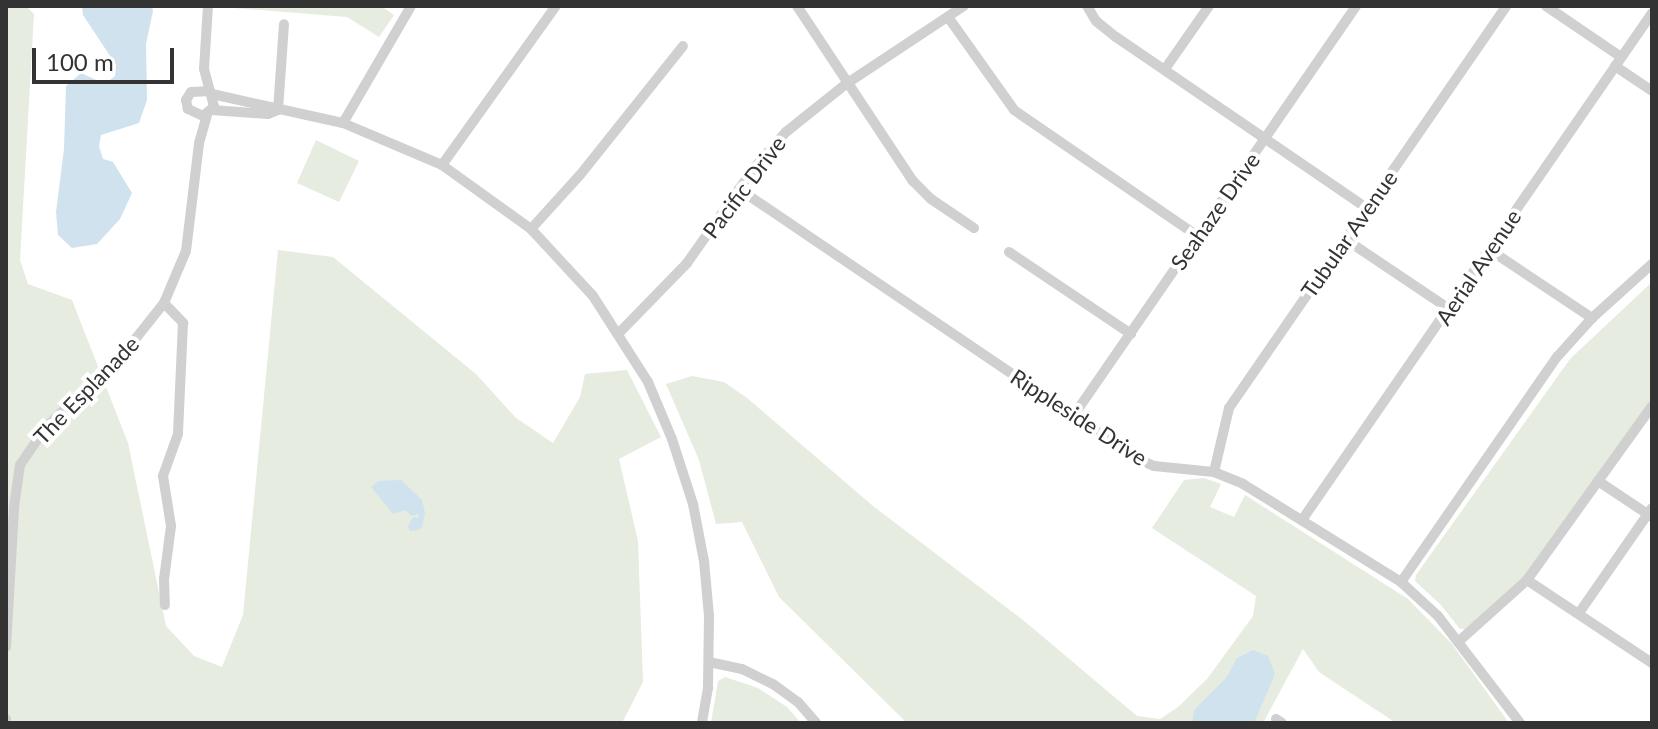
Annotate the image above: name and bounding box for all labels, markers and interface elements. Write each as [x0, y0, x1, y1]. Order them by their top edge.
scale bar [36, 32, 178, 82]
text: 100 m [46, 47, 114, 76]
street label: Pacific Drive [697, 131, 791, 243]
street label: Seahaze Drive [1165, 147, 1265, 275]
street label: Tubular Avenue [1295, 165, 1403, 303]
street label: Aerial Avenue [1430, 204, 1526, 330]
street label: The Esplanade [28, 330, 144, 450]
street label: Rippleside Drive [1006, 363, 1152, 471]

